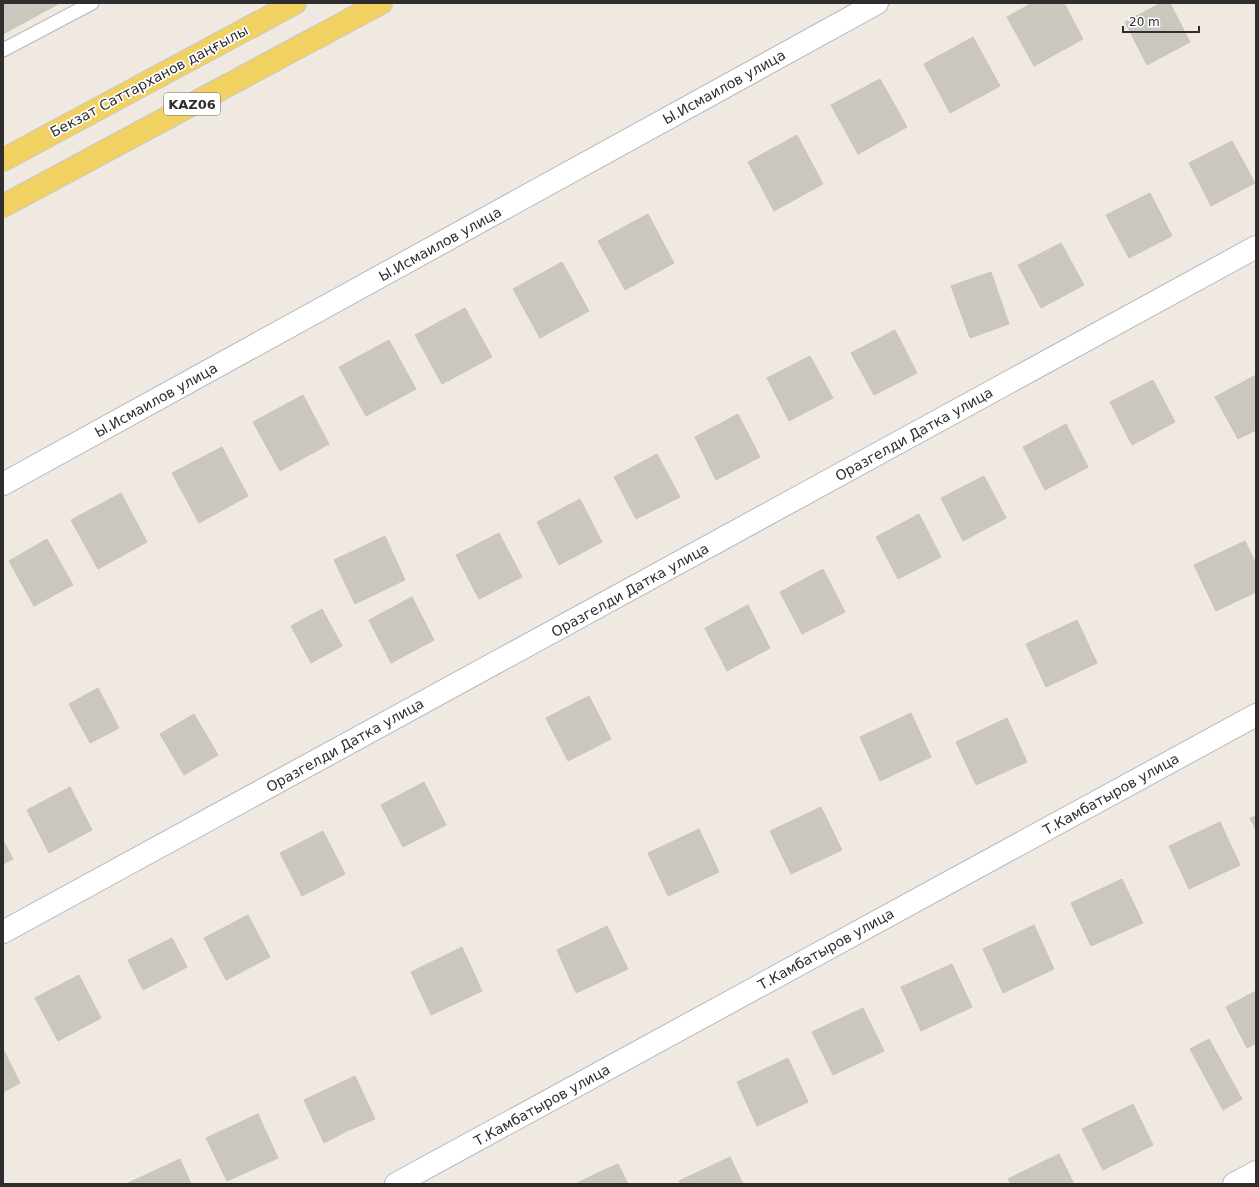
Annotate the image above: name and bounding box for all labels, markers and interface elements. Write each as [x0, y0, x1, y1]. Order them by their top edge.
scale bar [1123, 8, 1199, 34]
text: 20 m [1129, 15, 1160, 29]
street label: Бекзат Саттарханов даңғылы [47, 22, 251, 140]
street label: Ы.Исмаилов улица [660, 47, 788, 127]
road number: KАZ06 [164, 93, 220, 115]
street label: Ы.Исмаилов улица [376, 204, 504, 284]
street label: Ы.Исмаилов улица [92, 360, 220, 440]
street label: Оразгелди Датка улица [832, 384, 996, 484]
street label: Оразгелди Датка улица [548, 540, 712, 640]
street label: Оразгелди Датка улица [263, 695, 427, 795]
street label: Т.Камбатыров улица [1039, 750, 1182, 839]
street label: Т.Камбатыров улица [754, 905, 897, 994]
street label: Т.Камбатыров улица [470, 1061, 613, 1150]

